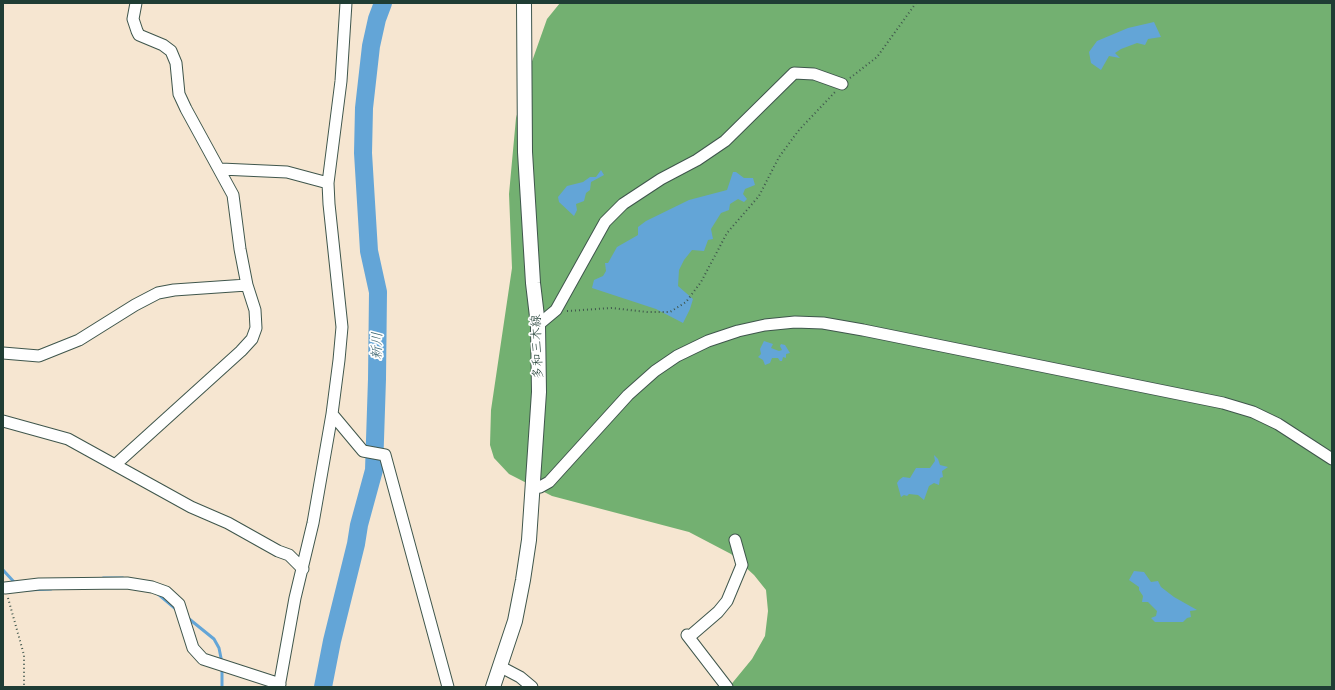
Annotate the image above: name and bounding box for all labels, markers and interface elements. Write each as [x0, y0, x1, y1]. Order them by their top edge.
street label: 多和三木線 [528, 314, 546, 380]
water label: 新川 [368, 332, 386, 360]

